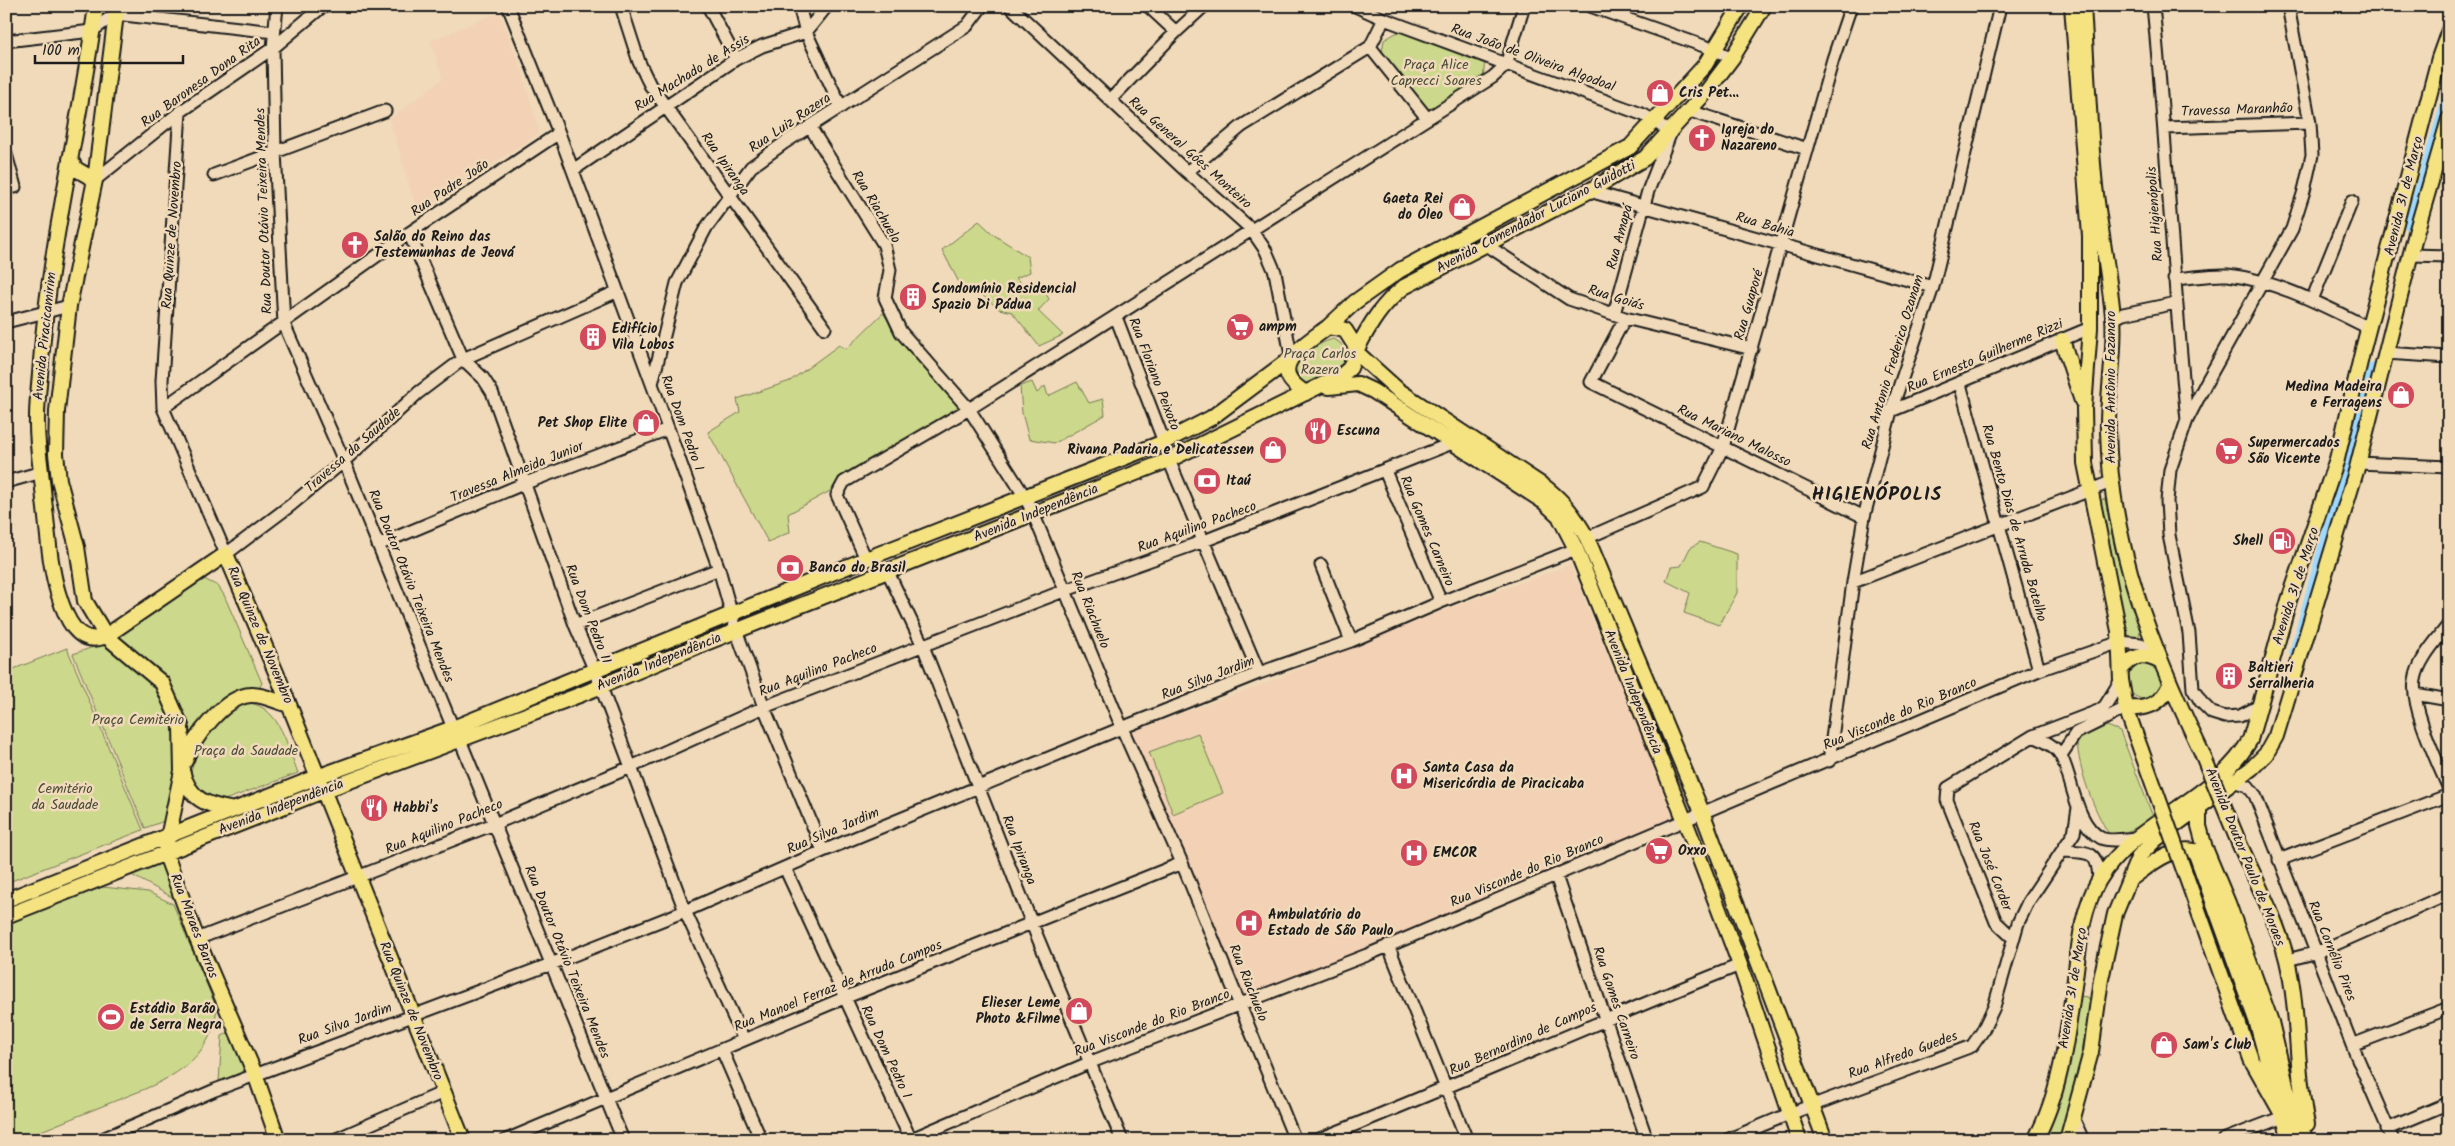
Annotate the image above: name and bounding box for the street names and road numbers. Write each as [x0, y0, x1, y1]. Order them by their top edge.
street label: Rua João de Oliveira Algodoal [1448, 18, 1619, 98]
street label: Rua Machado de Assis [630, 29, 754, 117]
street label: Rua Baronesa Dona Rita [136, 31, 266, 133]
street label: Rua Luiz Razera [744, 87, 836, 159]
street label: Rua General Góes Monteiro [1123, 91, 1257, 215]
street label: Travessa Maranhão [2181, 97, 2293, 123]
street label: Rua Doutor Otávio Teixeira Mendes [249, 107, 279, 315]
street label: Rua Ipiranga [695, 128, 755, 200]
street label: Avenida 31 de Março [2379, 134, 2429, 258]
street label: Rua Padre João [406, 154, 494, 222]
street label: Avenida Comendador Luciano Guidotti [1432, 155, 1640, 279]
street label: Rua Quinze de Novembro [156, 160, 188, 310]
street label: Rua Higienópolis [2141, 165, 2169, 262]
street label: Rua Riachuelo [846, 166, 906, 248]
street label: Rua Amapá [1601, 201, 1640, 272]
street label: Rua Bahia [1733, 206, 1797, 244]
street label: Rua Guaporé [1728, 266, 1770, 343]
street label: Avenida Piracicamirim [27, 271, 63, 401]
street label: Rua Antonio Frederico Ozanam [1856, 272, 1930, 452]
street label: Rua Goiás [1585, 279, 1647, 317]
street label: Avenida Antônio Fazanaro [2100, 311, 2122, 463]
street label: Rua Ernesto Guilherme Rizzi [1904, 313, 2067, 399]
street label: Rua Floriano Peixoto [1122, 314, 1186, 434]
street label: Rua Dom Pedro I [654, 372, 710, 474]
street label: Rua Mariano Malosso [1673, 399, 1795, 473]
street label: Travessa da Saudade [300, 401, 407, 498]
street label: Rua Bento Dias de Arruda Botelho [1975, 422, 2053, 624]
street label: Travessa Almeida Junior [447, 435, 588, 509]
street label: Rua Gomes Carneiro [1394, 472, 1460, 590]
street label: Avenida Independência [970, 478, 1102, 548]
street label: Rua Doutor Otávio Teixeira Mendes [362, 486, 460, 686]
street label: Rua Aquilino Pacheco [1134, 495, 1260, 559]
street label: Avenida 31 de Março [2267, 524, 2325, 648]
street label: Rua Dom Pedro II [559, 561, 617, 667]
street label: Rua Quinze de Novembro [221, 563, 299, 707]
street label: Rua Riachuelo [1064, 568, 1116, 652]
street label: Avenida Independência [1598, 626, 1668, 758]
street label: Avenida Independência [593, 627, 725, 697]
street label: Rua Aquilino Pacheco [756, 637, 880, 703]
street label: Rua Silva Jardim [1158, 650, 1258, 706]
street label: Rua Visconde do Rio Branco [1820, 672, 1980, 756]
street label: Avenida Doutor Paulo de Moraes [2199, 764, 2291, 950]
street label: Avenida Independência [215, 773, 347, 841]
street label: Rua Aquilino Pacheco [382, 793, 506, 861]
street label: Rua Silva Jardim [783, 802, 883, 860]
street label: Rua Ipiranga [996, 812, 1042, 888]
street label: Rua José Corder [1962, 818, 2018, 915]
street label: Rua Visconde do Rio Branco [1447, 829, 1607, 913]
street label: Rua Doutor Otávio Teixeira Mendes [518, 862, 616, 1062]
street label: Rua Moraes Barros [164, 870, 224, 982]
street label: Rua Cornélio Pires [2302, 897, 2362, 1005]
street label: Avenida 31 de Março [2053, 926, 2093, 1050]
street label: Rua Manoel Ferraz de Arruda Campos [731, 934, 945, 1038]
street label: Rua Quinze de Novembro [373, 938, 449, 1084]
street label: Rua Riachuelo [1222, 941, 1274, 1025]
street label: Rua Gomes Carneiro [1586, 943, 1646, 1063]
street label: Rua Visconde do Rio Branco [1071, 983, 1233, 1063]
street label: Rua Silva Jardim [295, 997, 395, 1051]
street label: Rua Bernardino de Campos [1446, 997, 1600, 1081]
street label: Rua Dom Pedro I [855, 1002, 917, 1102]
street label: Rua Alfredo Guedes [1845, 1025, 1961, 1085]

